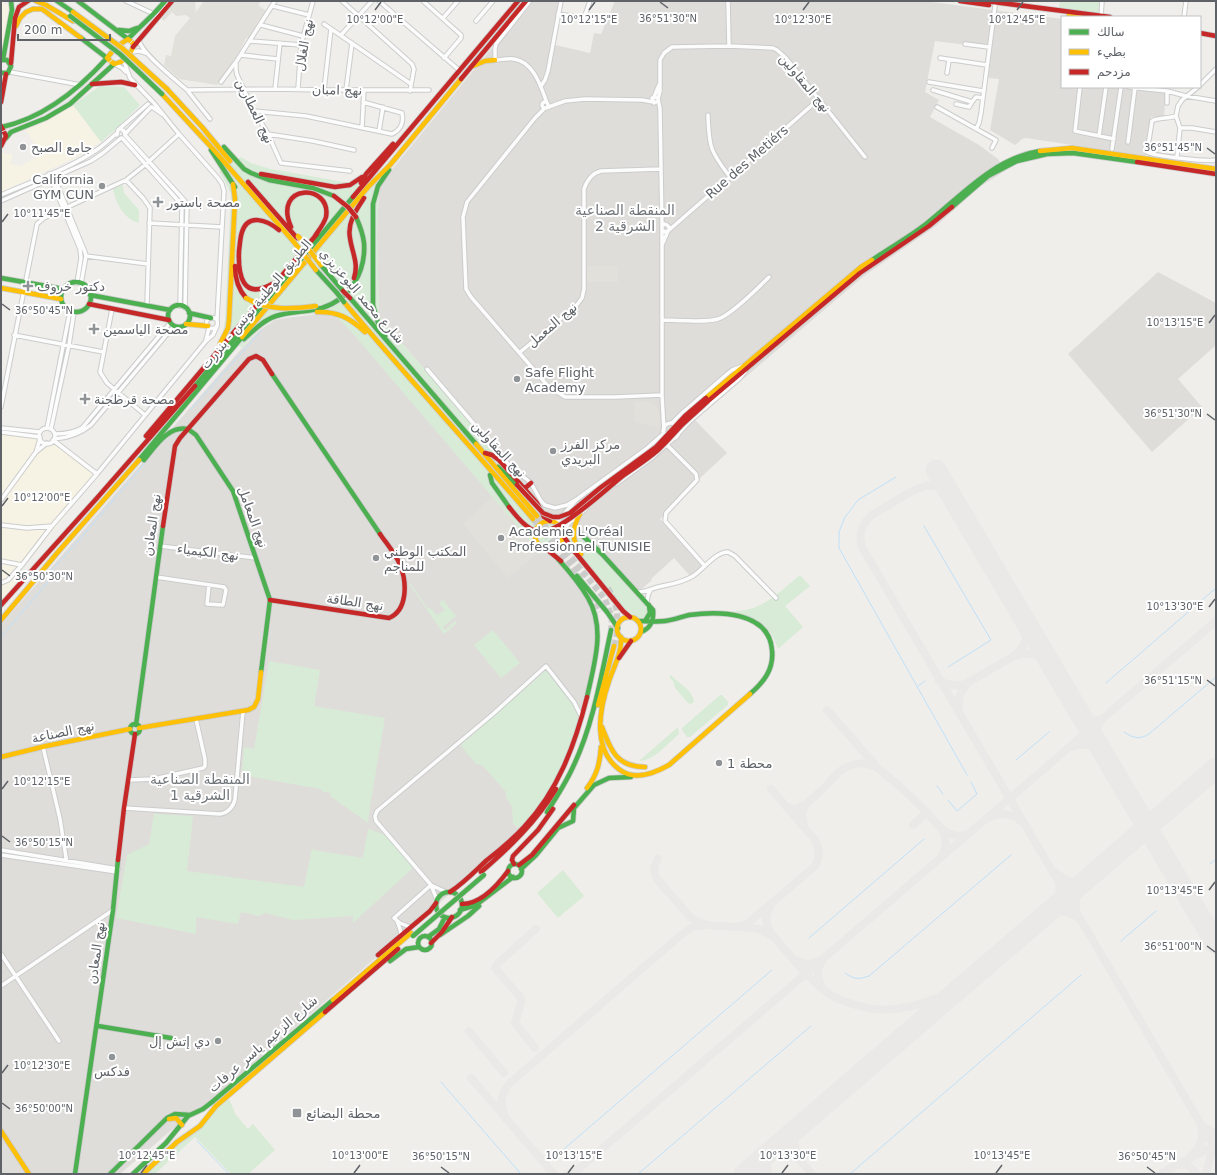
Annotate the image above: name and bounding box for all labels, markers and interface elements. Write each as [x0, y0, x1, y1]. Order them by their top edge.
text: 36°51'30"N [639, 13, 697, 24]
text: 10°12'00"E [347, 14, 403, 25]
text: 10°12'15"E [561, 14, 617, 25]
text: 10°12'30"E [775, 14, 831, 25]
text: 10°12'45"E [989, 14, 1045, 25]
scale bar [18, 16, 110, 42]
legend [1061, 16, 1201, 88]
street label: نهج الغلال [292, 18, 317, 73]
text: 200 m [24, 23, 62, 37]
text: سالك [1097, 25, 1124, 39]
text: بطيء [1097, 45, 1126, 59]
street label: نهج المقاولين [775, 51, 834, 116]
text: مزدحم [1097, 65, 1131, 80]
street label: نهج العطارين [232, 76, 277, 146]
street label: نهج امبان [312, 82, 362, 99]
street label: Rue des Metiérs [703, 122, 791, 202]
place label: جامع الصبح [31, 140, 92, 156]
marker: جامع الصبح [18, 142, 28, 152]
text: 36°51'45"N [1144, 142, 1202, 153]
place label: California GYM CUN [32, 172, 94, 202]
marker: California GYM CUN [97, 181, 107, 191]
place label: مصحة باستور [166, 195, 240, 211]
marker: مصحة باستور [152, 196, 164, 208]
district label: المنقطة الصناعية الشرقية 2 [575, 202, 675, 235]
text: 10°11'45"E [14, 208, 70, 219]
street label: الطريق الوطنية تونس - بنزرت [197, 236, 315, 372]
street label: شارع محمد البوعزيزي [316, 245, 407, 347]
place label: دكتور خروف [37, 279, 105, 295]
marker: دكتور خروف [22, 280, 34, 292]
street label: نهج المعمل [524, 299, 581, 351]
text: 36°50'45"N [15, 305, 73, 316]
text: 10°13'15"E [1147, 317, 1203, 328]
place label: مصحة الياسمين [103, 322, 188, 338]
marker: مصحة الياسمين [88, 323, 100, 335]
place label: Safe Flight Academy [525, 365, 594, 395]
marker: Safe Flight Academy [512, 374, 522, 384]
place label: مصحة قرطجنة [94, 392, 175, 408]
marker: مصحة قرطجنة [79, 393, 91, 405]
text: 36°51'30"N [1144, 408, 1202, 419]
street label: نهج المقاولين [468, 418, 529, 481]
place label: مركز الفرز البريدي [560, 437, 620, 468]
marker: مركز الفرز البريدي [548, 446, 558, 456]
street label: نهج المعامل [234, 484, 271, 550]
text: 10°12'00"E [14, 492, 70, 503]
street label: نهج المعادن [140, 493, 165, 557]
place label: Academie L'Oréal Professionnel TUNISIE [509, 524, 651, 554]
marker: Academie L'Oréal Professionnel TUNISIE [496, 533, 506, 543]
street label: نهج الكيمياء [176, 541, 240, 564]
place label: المكتب الوطني للمناجم [384, 544, 466, 575]
marker: المكتب الوطني للمناجم [371, 553, 381, 563]
text: 36°50'30"N [15, 571, 73, 582]
street label: نهج الطاقة [325, 591, 385, 614]
text: 10°13'30"E [1147, 601, 1203, 612]
text: 36°51'15"N [1144, 675, 1202, 686]
street label: نهج الصناعة [30, 718, 96, 747]
place label: محطة 1 [727, 756, 772, 771]
marker: محطة 1 [714, 758, 724, 768]
district label: المنقطة الصناعية الشرقية 1 [150, 771, 250, 804]
text: 10°12'15"E [14, 776, 70, 787]
text: 36°50'15"N [15, 837, 73, 848]
text: 10°13'45"E [1147, 885, 1203, 896]
street label: نهج المعادن [84, 921, 109, 985]
text: 36°51'00"N [1144, 941, 1202, 952]
street label: شارع الزعيم ياسر عرفات [205, 993, 321, 1096]
place label: دي إتش إل [149, 1034, 210, 1050]
marker: دي إتش إل [213, 1036, 223, 1046]
marker: فدكس [107, 1052, 117, 1062]
text: 10°12'30"E [14, 1060, 70, 1071]
place label: فدكس [94, 1064, 130, 1080]
text: 36°50'00"N [15, 1103, 73, 1114]
place label: محطة البضائع [306, 1106, 380, 1122]
marker: محطة البضائع [291, 1107, 303, 1119]
text: 10°12'45"E [119, 1150, 175, 1161]
text: 10°13'00"E [332, 1150, 388, 1161]
text: 10°13'15"E [546, 1150, 602, 1161]
text: 10°13'30"E [760, 1150, 816, 1161]
text: 10°13'45"E [974, 1150, 1030, 1161]
text: 36°50'15"N [412, 1151, 470, 1162]
text: 36°50'45"N [1118, 1151, 1176, 1162]

